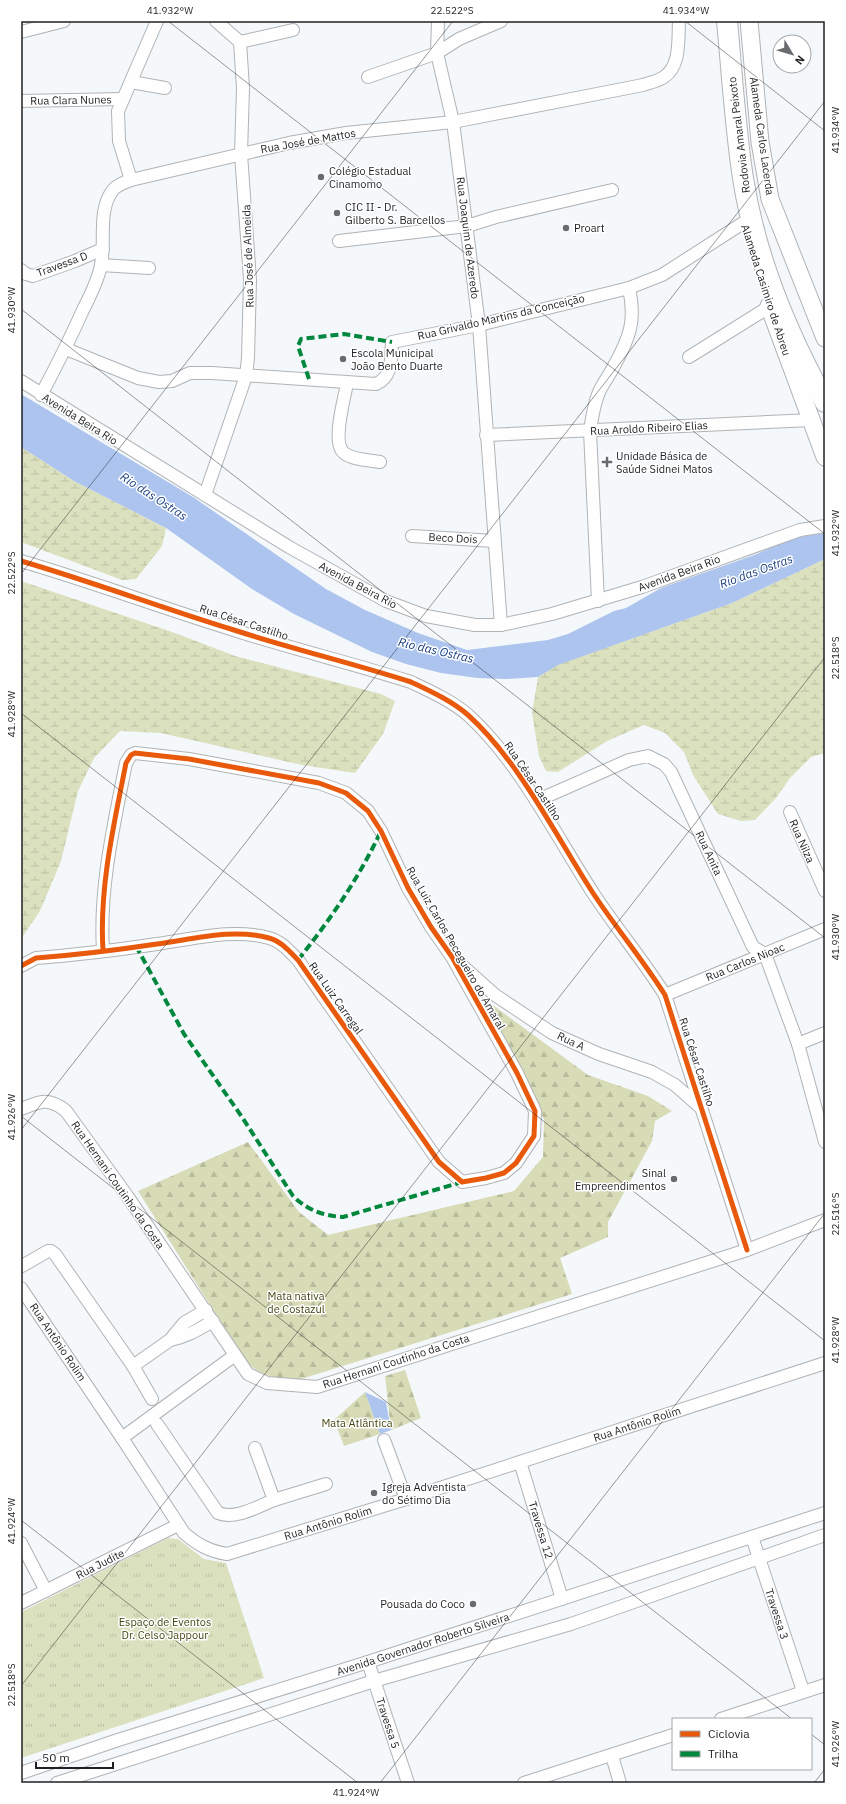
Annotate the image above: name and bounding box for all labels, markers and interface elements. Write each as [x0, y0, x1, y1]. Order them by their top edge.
text: 41.932°W [147, 4, 193, 17]
text: 22.522°S [430, 4, 474, 17]
text: 41.934°W [663, 4, 709, 17]
north arrow [772, 34, 812, 74]
text: N [792, 53, 808, 68]
street label: Rodovia Amaral Peixoto [725, 76, 753, 194]
street label: Alameda Carlos Lacerda [747, 76, 777, 196]
street label: Rua Clara Nunes [30, 92, 112, 108]
text: 41.934°W [829, 107, 842, 153]
street label: Rua José de Mattos [259, 126, 357, 156]
place label: Colégio Estadual Cinamomo [329, 164, 411, 191]
marker: Colégio Estadual Cinamomo [316, 172, 326, 182]
street label: Rua Joaquim de Azeredo [454, 176, 482, 300]
place label: CIC II - Dr. Gilberto S. Barcellos [345, 200, 445, 227]
street label: Rua José de Almeida [239, 204, 257, 308]
marker: CIC II - Dr. Gilberto S. Barcellos [332, 208, 342, 218]
place label: Proart [574, 221, 605, 235]
marker: Proart [561, 223, 571, 233]
street label: Alameda Casimiro de Abreu [738, 223, 794, 357]
street label: Travessa D [34, 248, 90, 280]
text: 41.930°W [5, 287, 18, 333]
street label: Rua Grivaldo Martins da Conceição [416, 291, 586, 343]
place label: Escola Municipal João Bento Duarte [351, 346, 443, 373]
marker: Escola Municipal João Bento Duarte [338, 354, 348, 364]
street label: Avenida Beira Rio [40, 390, 120, 448]
street label: Rua Aroldo Ribeiro Elias [590, 418, 708, 438]
place label: Unidade Básica de Saúde Sidnei Matos [616, 449, 713, 476]
marker: Unidade Básica de Saúde Sidnei Matos [601, 456, 613, 468]
water label: Rio das Ostras [118, 469, 191, 523]
text: 41.932°W [829, 510, 842, 556]
street label: Beco Dois [428, 530, 478, 546]
text: 22.522°S [5, 551, 18, 595]
water label: Rio das Ostras [717, 551, 795, 591]
street label: Avenida Beira Rio [636, 552, 722, 594]
street label: Avenida Beira Rio [317, 559, 399, 611]
street label: Rua César Castilho [198, 601, 290, 643]
water label: Rio das Ostras [397, 634, 475, 666]
text: 22.518°S [829, 636, 842, 680]
text: 41.928°W [5, 691, 18, 737]
street label: Rua César Castilho [501, 739, 565, 823]
street label: Rua Nilza [786, 817, 818, 865]
street label: Rua Anita [693, 828, 725, 878]
street label: Rua Luiz Carlos Pecegueiro do Amaral [403, 864, 509, 1032]
text: 41.930°W [829, 914, 842, 960]
street label: Rua Carlos Nioac [704, 940, 787, 984]
street label: Rua Luiz Carregal [306, 959, 366, 1037]
street label: Rua César Castilho [676, 1016, 718, 1108]
street label: Rua A [555, 1029, 587, 1053]
text: 41.926°W [5, 1094, 18, 1140]
street label: Rua Hernani Coutinho da Costa [68, 1118, 168, 1252]
place label: Sinal Empreendimentos [575, 1166, 666, 1193]
marker: Sinal Empreendimentos [669, 1174, 679, 1184]
text: 22.516°S [829, 1192, 842, 1236]
park label: Mata nativa de Costazul [267, 1289, 325, 1316]
street label: Rua Antônio Rolim [27, 1300, 89, 1384]
text: 41.928°W [829, 1317, 842, 1363]
street label: Rua Hernani Coutinho da Costa [321, 1331, 471, 1391]
street label: Rua Antônio Rolim [591, 1403, 683, 1445]
park label: Mata Atlântica [321, 1416, 393, 1430]
place label: Igreja Adventista do Sétimo Dia [382, 1480, 466, 1507]
marker: Igreja Adventista do Sétimo Dia [369, 1488, 379, 1498]
text: 41.924°W [5, 1498, 18, 1544]
street label: Travessa 12 [526, 1500, 556, 1560]
street label: Rua Antônio Rolim [282, 1503, 374, 1543]
street label: Rua Judite [73, 1546, 127, 1582]
street label: Travessa 3 [762, 1587, 792, 1641]
place label: Pousada do Coco [380, 1597, 465, 1611]
marker: Pousada do Coco [468, 1599, 478, 1609]
street label: Avenida Governador Roberto Silveira [335, 1609, 511, 1679]
park label: Espaço de Eventos Dr. Celso Jappour [119, 1615, 211, 1642]
text: 22.518°S [5, 1663, 18, 1707]
street label: Travessa 5 [373, 1696, 403, 1750]
legend [672, 1718, 812, 1770]
text: 41.926°W [829, 1721, 842, 1767]
text: Ciclovia [708, 1726, 750, 1741]
scale bar [36, 1744, 113, 1770]
text: Trilha [708, 1746, 739, 1761]
text: 50 m [42, 1750, 70, 1765]
text: 41.924°W [333, 1786, 379, 1799]

